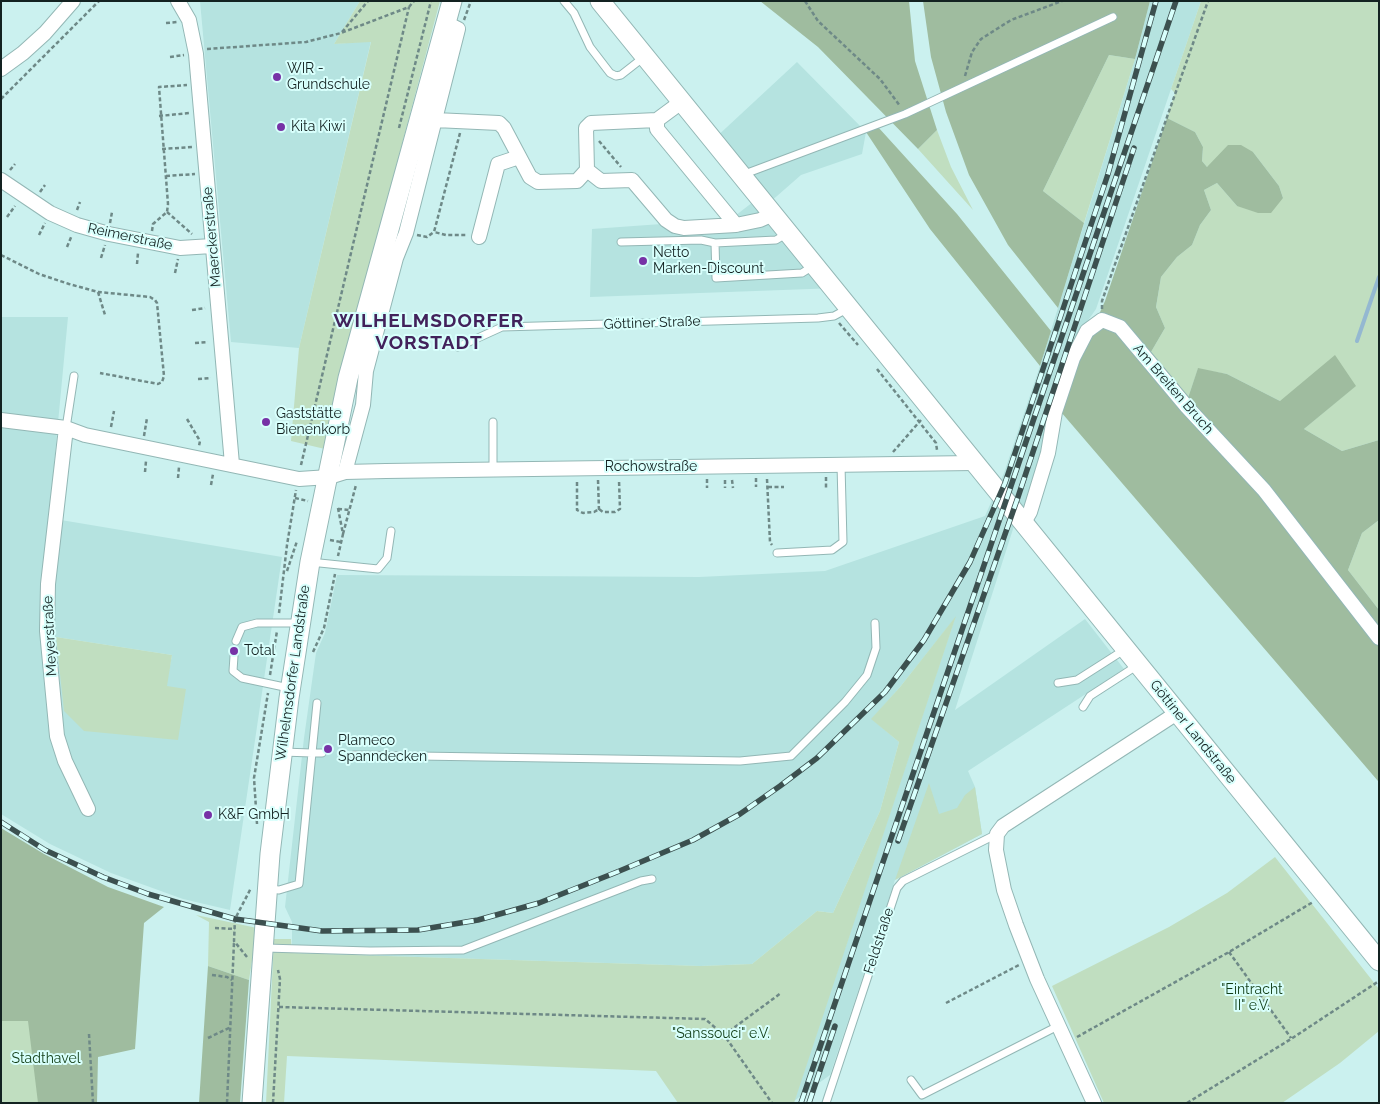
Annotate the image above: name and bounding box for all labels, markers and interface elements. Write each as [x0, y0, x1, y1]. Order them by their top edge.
place label: WIR - Grundschule [287, 61, 370, 94]
marker: WIR - Grundschule [271, 71, 283, 83]
place label: Kita Kiwi [291, 119, 345, 135]
marker: Kita Kiwi [275, 121, 287, 133]
street label: Maerckerstraße [199, 186, 225, 288]
street label: Reimerstraße [86, 220, 174, 254]
place label: Netto Marken-Discount [653, 245, 764, 278]
marker: Netto Marken-Discount [637, 255, 649, 267]
district label: WILHELMSDORFER VORSTADT [332, 310, 526, 354]
street label: Göttiner Straße [603, 313, 701, 333]
street label: Am Breiten Bruch [1129, 340, 1217, 438]
place label: Gaststätte Bienenkorb [276, 406, 350, 438]
marker: Gaststätte Bienenkorb [260, 416, 272, 428]
street label: Rochowstraße [605, 459, 697, 475]
street label: Wilhelmsdorfer Landstraße [272, 584, 314, 762]
street label: Meyerstraße [40, 595, 60, 677]
place label: Total [244, 643, 275, 659]
marker: Total [228, 645, 240, 657]
street label: Göttiner Landstraße [1146, 677, 1240, 787]
place label: Plameco Spanndecken [338, 733, 427, 766]
marker: Plameco Spanndecken [322, 743, 334, 755]
place label: K&F GmbH [218, 807, 290, 823]
marker: K&F GmbH [202, 809, 214, 821]
street label: Feldstraße [860, 906, 898, 976]
park label: "Eintracht II" e.V. [1221, 982, 1283, 1014]
park label: "Sanssouci" e.V. [672, 1026, 770, 1042]
park label: Stadthavel [12, 1051, 80, 1067]

